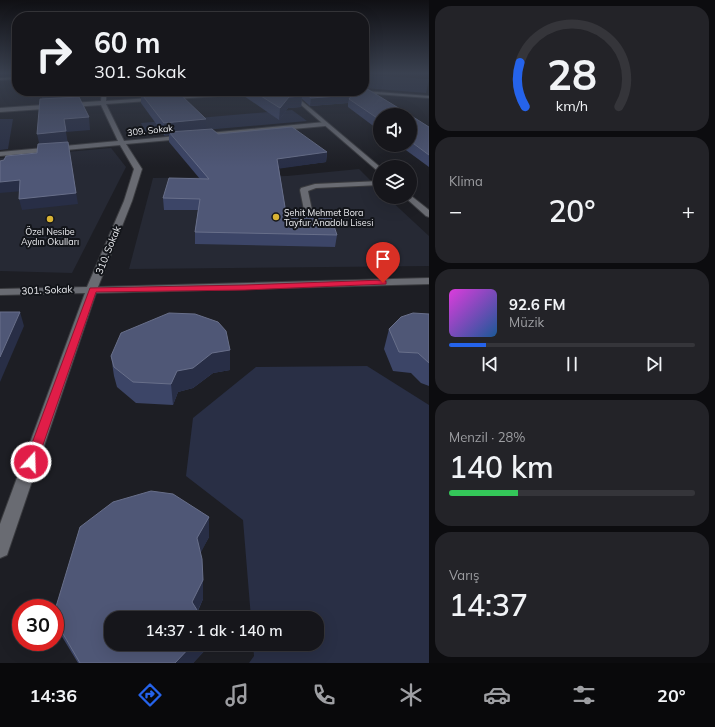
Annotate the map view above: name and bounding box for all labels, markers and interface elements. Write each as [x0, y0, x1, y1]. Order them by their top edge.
text: 60 m [94, 25, 160, 60]
icon: right [28, 28, 80, 80]
text: 28 [547, 48, 597, 100]
text: 301. Sokak [94, 60, 186, 83]
text: km/h [556, 96, 588, 114]
map controls [373, 108, 417, 204]
button: sound [373, 108, 417, 152]
street label: 309. Sokak [127, 122, 174, 138]
button: layers [373, 160, 417, 204]
text: Klima [449, 173, 483, 189]
text: 20° [548, 192, 596, 230]
text: − [449, 197, 462, 225]
text: + [682, 197, 695, 225]
place label: Şehit Mehmet Bora Tayfur Anadolu Lisesi [284, 207, 373, 229]
marker: Şehit Mehmet Bora Tayfur Anadolu Lisesi [271, 212, 281, 222]
marker: Özel Nesibe Aydın Okulları [45, 214, 55, 224]
street label: 310. Sokak [92, 223, 124, 276]
place label: Özel Nesibe Aydın Okulları [21, 226, 79, 248]
pin [366, 242, 400, 283]
icon: arrive [372, 248, 394, 270]
street label: 301. Sokak [21, 283, 74, 297]
text: 92.6 FM [509, 295, 565, 314]
text: Müzik [509, 314, 544, 330]
icon: previous [479, 353, 501, 375]
icon: pause [561, 353, 583, 375]
icon: next [643, 353, 665, 375]
text: Menzil · 28% [449, 429, 525, 445]
position arrow [10, 441, 52, 483]
text: 140 km [449, 448, 554, 486]
text: Varış [449, 567, 479, 583]
text: 14:37 [449, 586, 528, 624]
speed limit sign: 30 [12, 599, 64, 651]
text: 14:37 · 1 dk · 140 m [145, 621, 283, 640]
icon: directions [136, 681, 164, 709]
icon: music [223, 681, 251, 709]
icon: phone [310, 681, 338, 709]
icon: climate [397, 681, 425, 709]
icon: car [483, 681, 511, 709]
icon: filters [570, 681, 598, 709]
text: 14:36 [29, 684, 77, 707]
text: 20° [657, 684, 686, 707]

